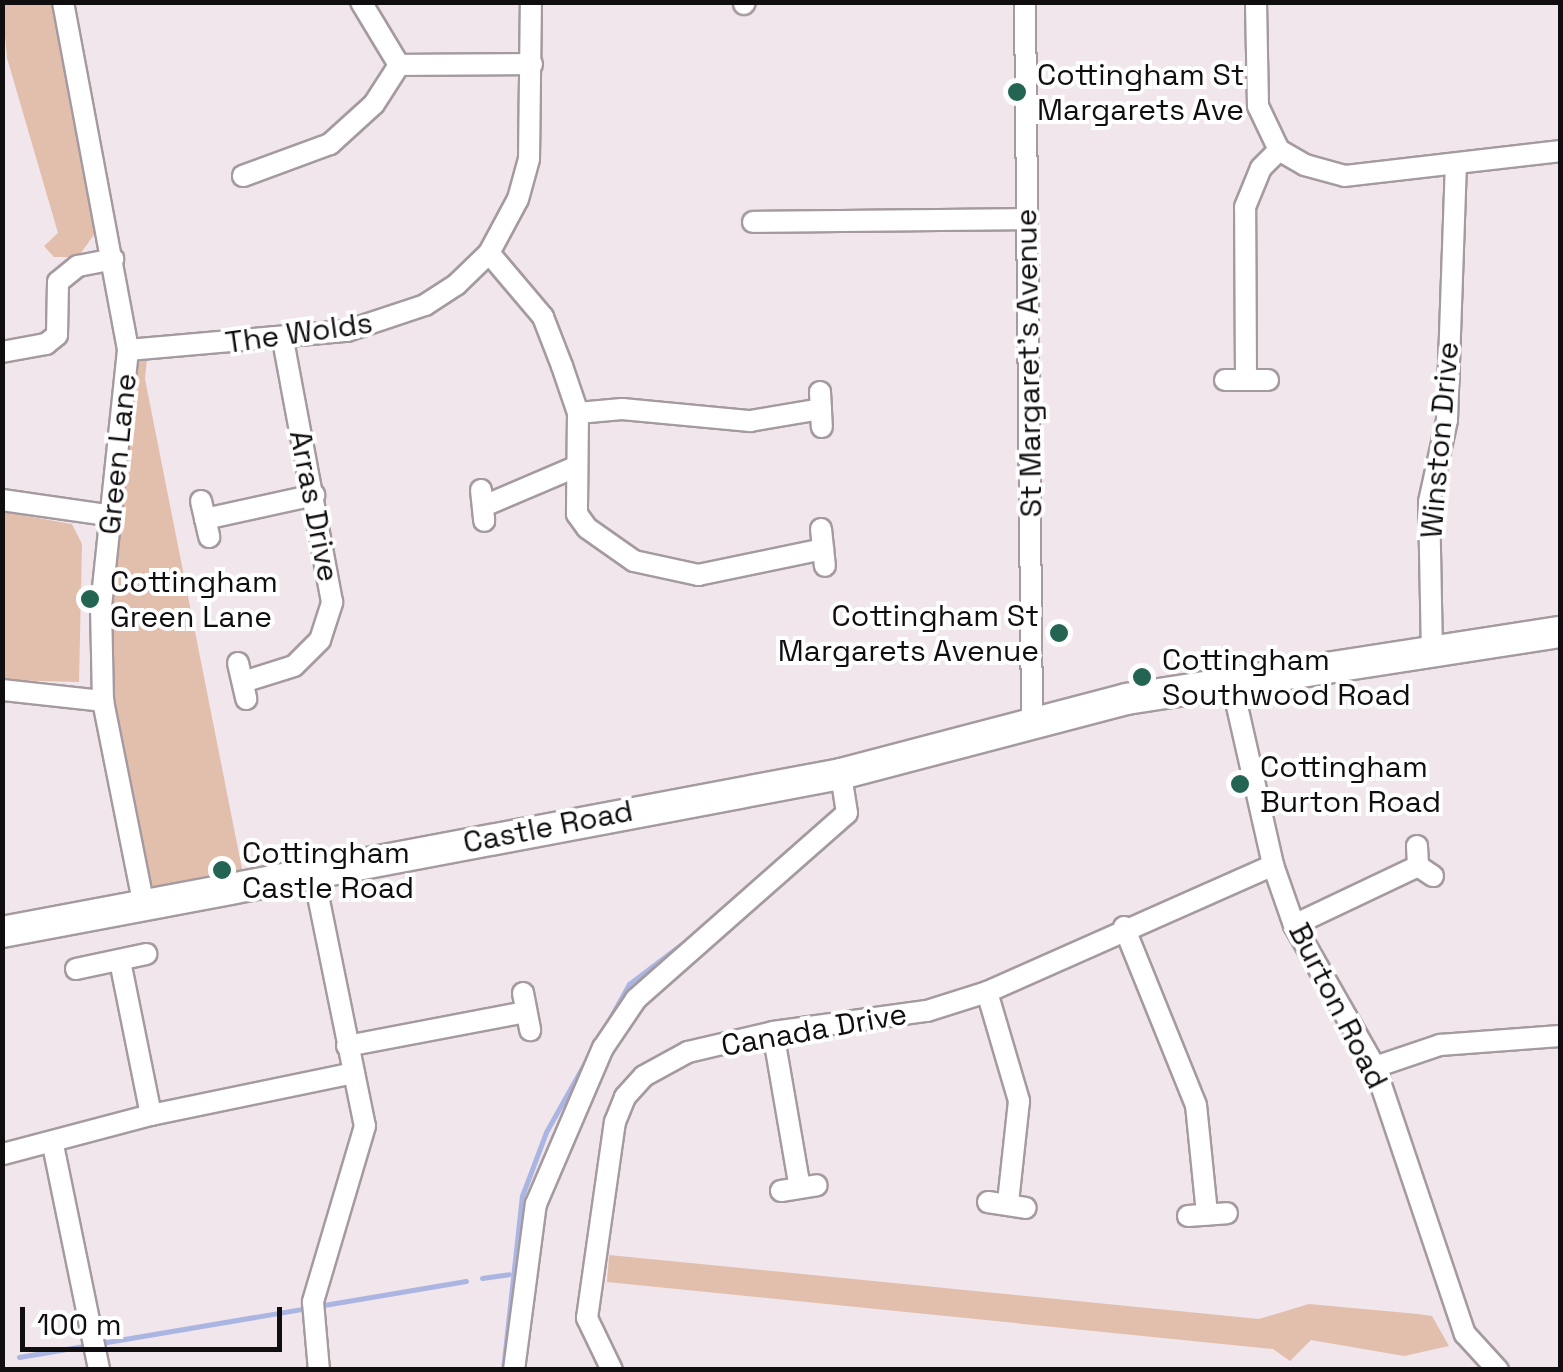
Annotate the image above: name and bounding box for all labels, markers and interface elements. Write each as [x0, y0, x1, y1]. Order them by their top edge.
place label: Cottingham St Margarets Ave [1037, 57, 1245, 128]
marker: Cottingham St Margarets Ave [1006, 81, 1028, 103]
street label: St Margaret's Avenue [1008, 208, 1050, 518]
street label: The Wolds [223, 305, 375, 361]
street label: Winston Drive [1413, 340, 1467, 540]
street label: Green Lane [92, 372, 144, 536]
street label: Arras Drive [282, 427, 346, 585]
place label: Cottingham Green Lane [110, 564, 278, 634]
marker: Cottingham Green Lane [79, 588, 101, 610]
place label: Cottingham St Margarets Avenue [777, 598, 1039, 668]
marker: Cottingham St Margarets Avenue [1048, 622, 1070, 644]
place label: Cottingham Southwood Road [1162, 642, 1411, 712]
marker: Cottingham Southwood Road [1131, 666, 1153, 688]
place label: Cottingham Burton Road [1260, 749, 1441, 820]
marker: Cottingham Burton Road [1229, 773, 1251, 795]
street label: Castle Road [460, 793, 636, 861]
place label: Cottingham Castle Road [242, 835, 414, 906]
marker: Cottingham Castle Road [211, 859, 233, 881]
street label: Burton Road [1281, 917, 1395, 1095]
street label: Canada Drive [718, 996, 910, 1064]
scale bar [25, 1287, 288, 1349]
text: 100 m [37, 1305, 122, 1344]

